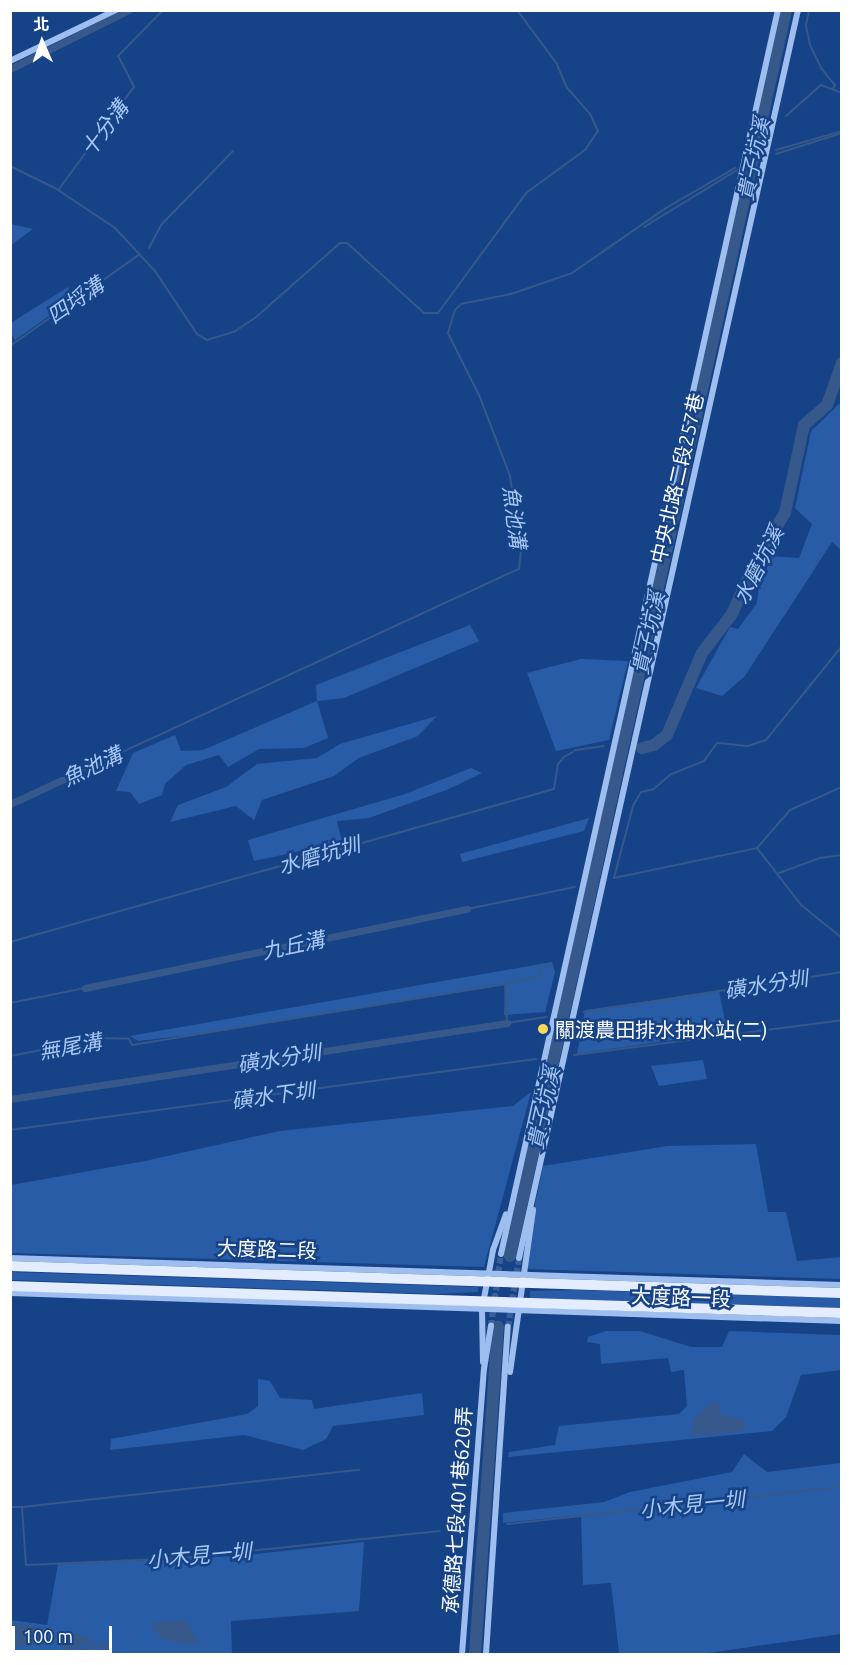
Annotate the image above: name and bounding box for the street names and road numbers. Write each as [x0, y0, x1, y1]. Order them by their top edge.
street label: 中央北路二段257巷 [646, 391, 708, 565]
street label: 大度路二段 [217, 1235, 317, 1263]
street label: 大度路一段 [631, 1283, 731, 1311]
street label: 承德路七段401巷620弄 [438, 1406, 476, 1614]

